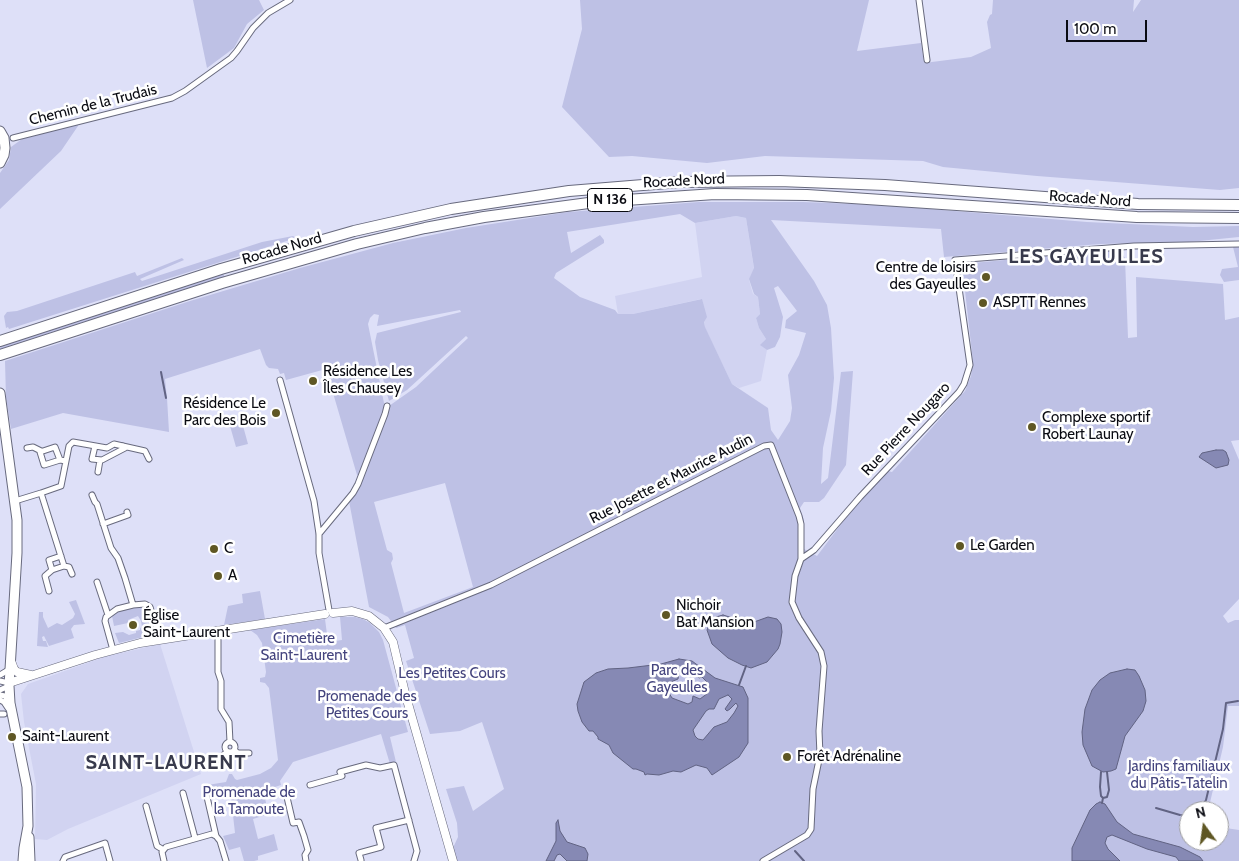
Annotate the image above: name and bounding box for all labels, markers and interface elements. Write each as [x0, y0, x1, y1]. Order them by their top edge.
scale bar [1069, 10, 1150, 42]
text: 100 m [1074, 20, 1116, 38]
street label: Chemin de la Trudais [27, 80, 159, 130]
street label: Rocade Nord [643, 170, 725, 192]
street label: Rocade Nord [1049, 187, 1131, 211]
road number: N 136 [588, 188, 632, 212]
street label: Rocade Nord [240, 229, 324, 269]
district label: LES GAYEULLES [1007, 245, 1165, 269]
place label: Centre de loisirs des Gayeulles [876, 259, 976, 294]
marker: Centre de loisirs des Gayeulles [980, 271, 992, 283]
place label: ASPTT Rennes [993, 294, 1086, 312]
marker: ASPTT Rennes [977, 297, 989, 309]
place label: Résidence Les Îles Chausey [323, 363, 412, 398]
marker: Résidence Les Îles Chausey [307, 375, 319, 387]
street label: Rue Pierre Nougaro [858, 378, 954, 480]
place label: Résidence Le Parc des Bois [183, 395, 266, 430]
marker: Résidence Le Parc des Bois [270, 407, 282, 419]
place label: Complexe sportif Robert Launay [1042, 409, 1151, 444]
marker: Complexe sportif Robert Launay [1026, 421, 1038, 433]
street label: Rue Josette et Maurice Audin [587, 430, 755, 528]
place label: Le Garden [970, 537, 1035, 555]
place label: C [224, 540, 233, 558]
marker: Le Garden [954, 540, 966, 552]
marker: C [208, 543, 220, 555]
place label: A [228, 567, 237, 585]
marker: A [212, 570, 224, 582]
place label: Nichoir Bat Mansion [676, 597, 754, 632]
place label: Église Saint-Laurent [143, 607, 230, 642]
marker: Nichoir Bat Mansion [660, 609, 672, 621]
marker: Église Saint-Laurent [127, 619, 139, 631]
park label: Cimetière Saint-Laurent [261, 630, 347, 665]
park label: Parc des Gayeulles [647, 662, 707, 697]
park label: Les Petites Cours [398, 665, 506, 683]
park label: Promenade des Petites Cours [317, 688, 417, 723]
place label: Saint-Laurent [22, 728, 109, 746]
marker: Saint-Laurent [6, 731, 18, 743]
place label: Forêt Adrénaline [797, 748, 901, 766]
district label: SAINT-LAURENT [84, 751, 248, 775]
marker: Forêt Adrénaline [781, 751, 793, 763]
park label: Jardins familiaux du Pâtis-Tatelin [1128, 758, 1230, 793]
park label: Promenade de la Tamoute [202, 784, 296, 819]
north arrow [1179, 801, 1229, 851]
text: N [1194, 802, 1208, 822]

